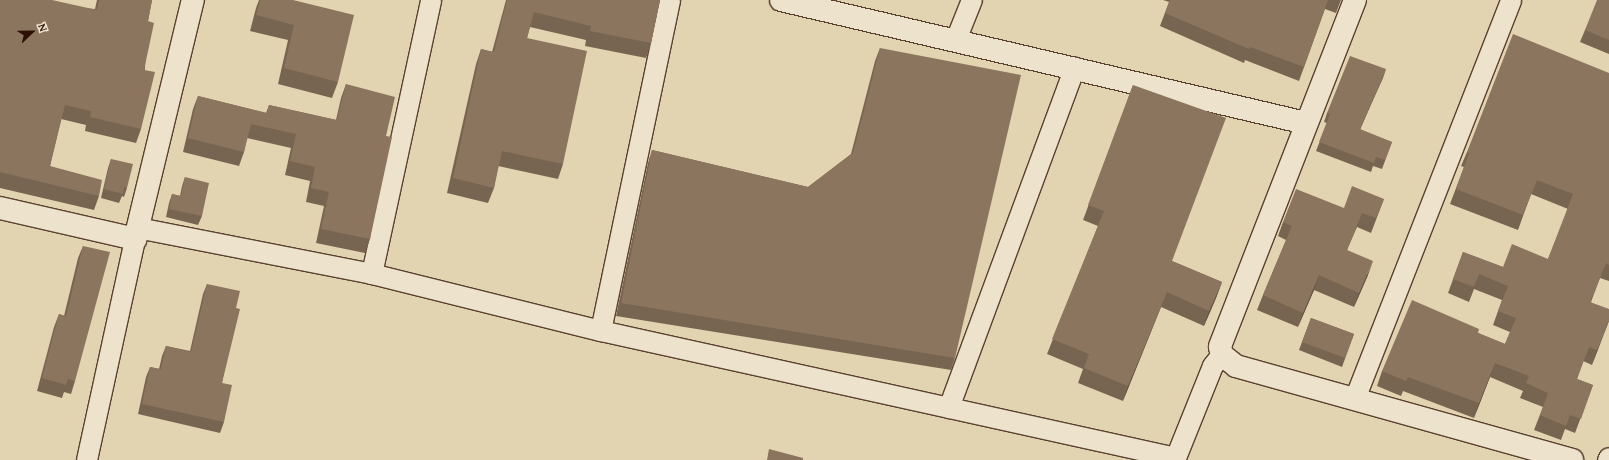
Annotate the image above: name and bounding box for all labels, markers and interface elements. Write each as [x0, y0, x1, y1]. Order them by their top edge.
north arrow [12, 12, 52, 52]
text: N [34, 21, 52, 34]

